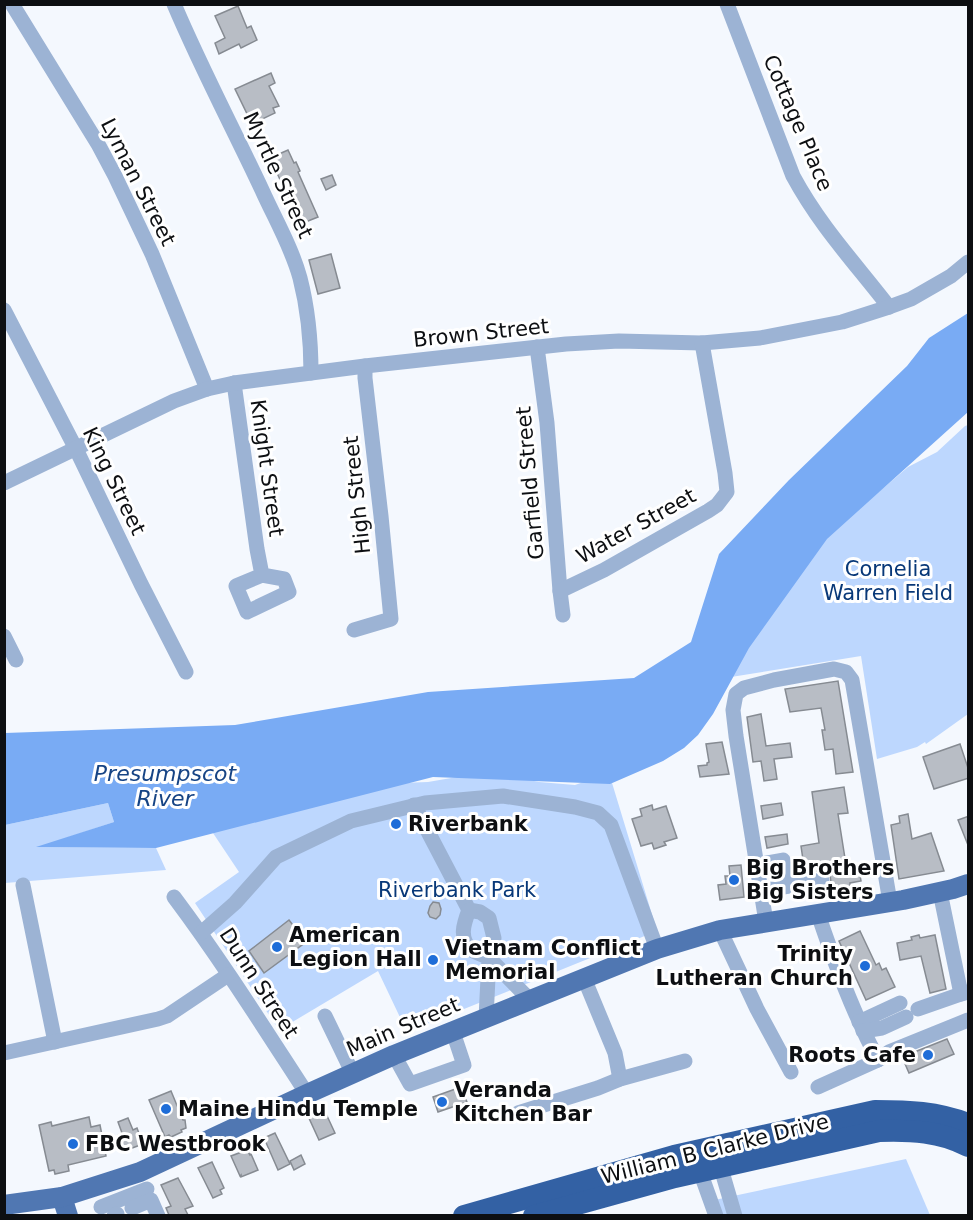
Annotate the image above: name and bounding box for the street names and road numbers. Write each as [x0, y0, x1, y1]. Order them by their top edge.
street label: Cottage Place [759, 51, 837, 195]
street label: Myrtle Street [238, 108, 318, 242]
street label: Lyman Street [96, 114, 180, 250]
street label: Brown Street [412, 314, 550, 352]
street label: Knight Street [245, 398, 289, 538]
street label: Garfield Street [511, 405, 549, 561]
street label: King Street [78, 423, 150, 539]
street label: High Street [339, 435, 375, 555]
street label: Water Street [572, 483, 700, 569]
street label: Dunn Street [214, 923, 304, 1043]
street label: Main Street [343, 992, 463, 1062]
street label: William B Clarke Drive [599, 1109, 831, 1189]

